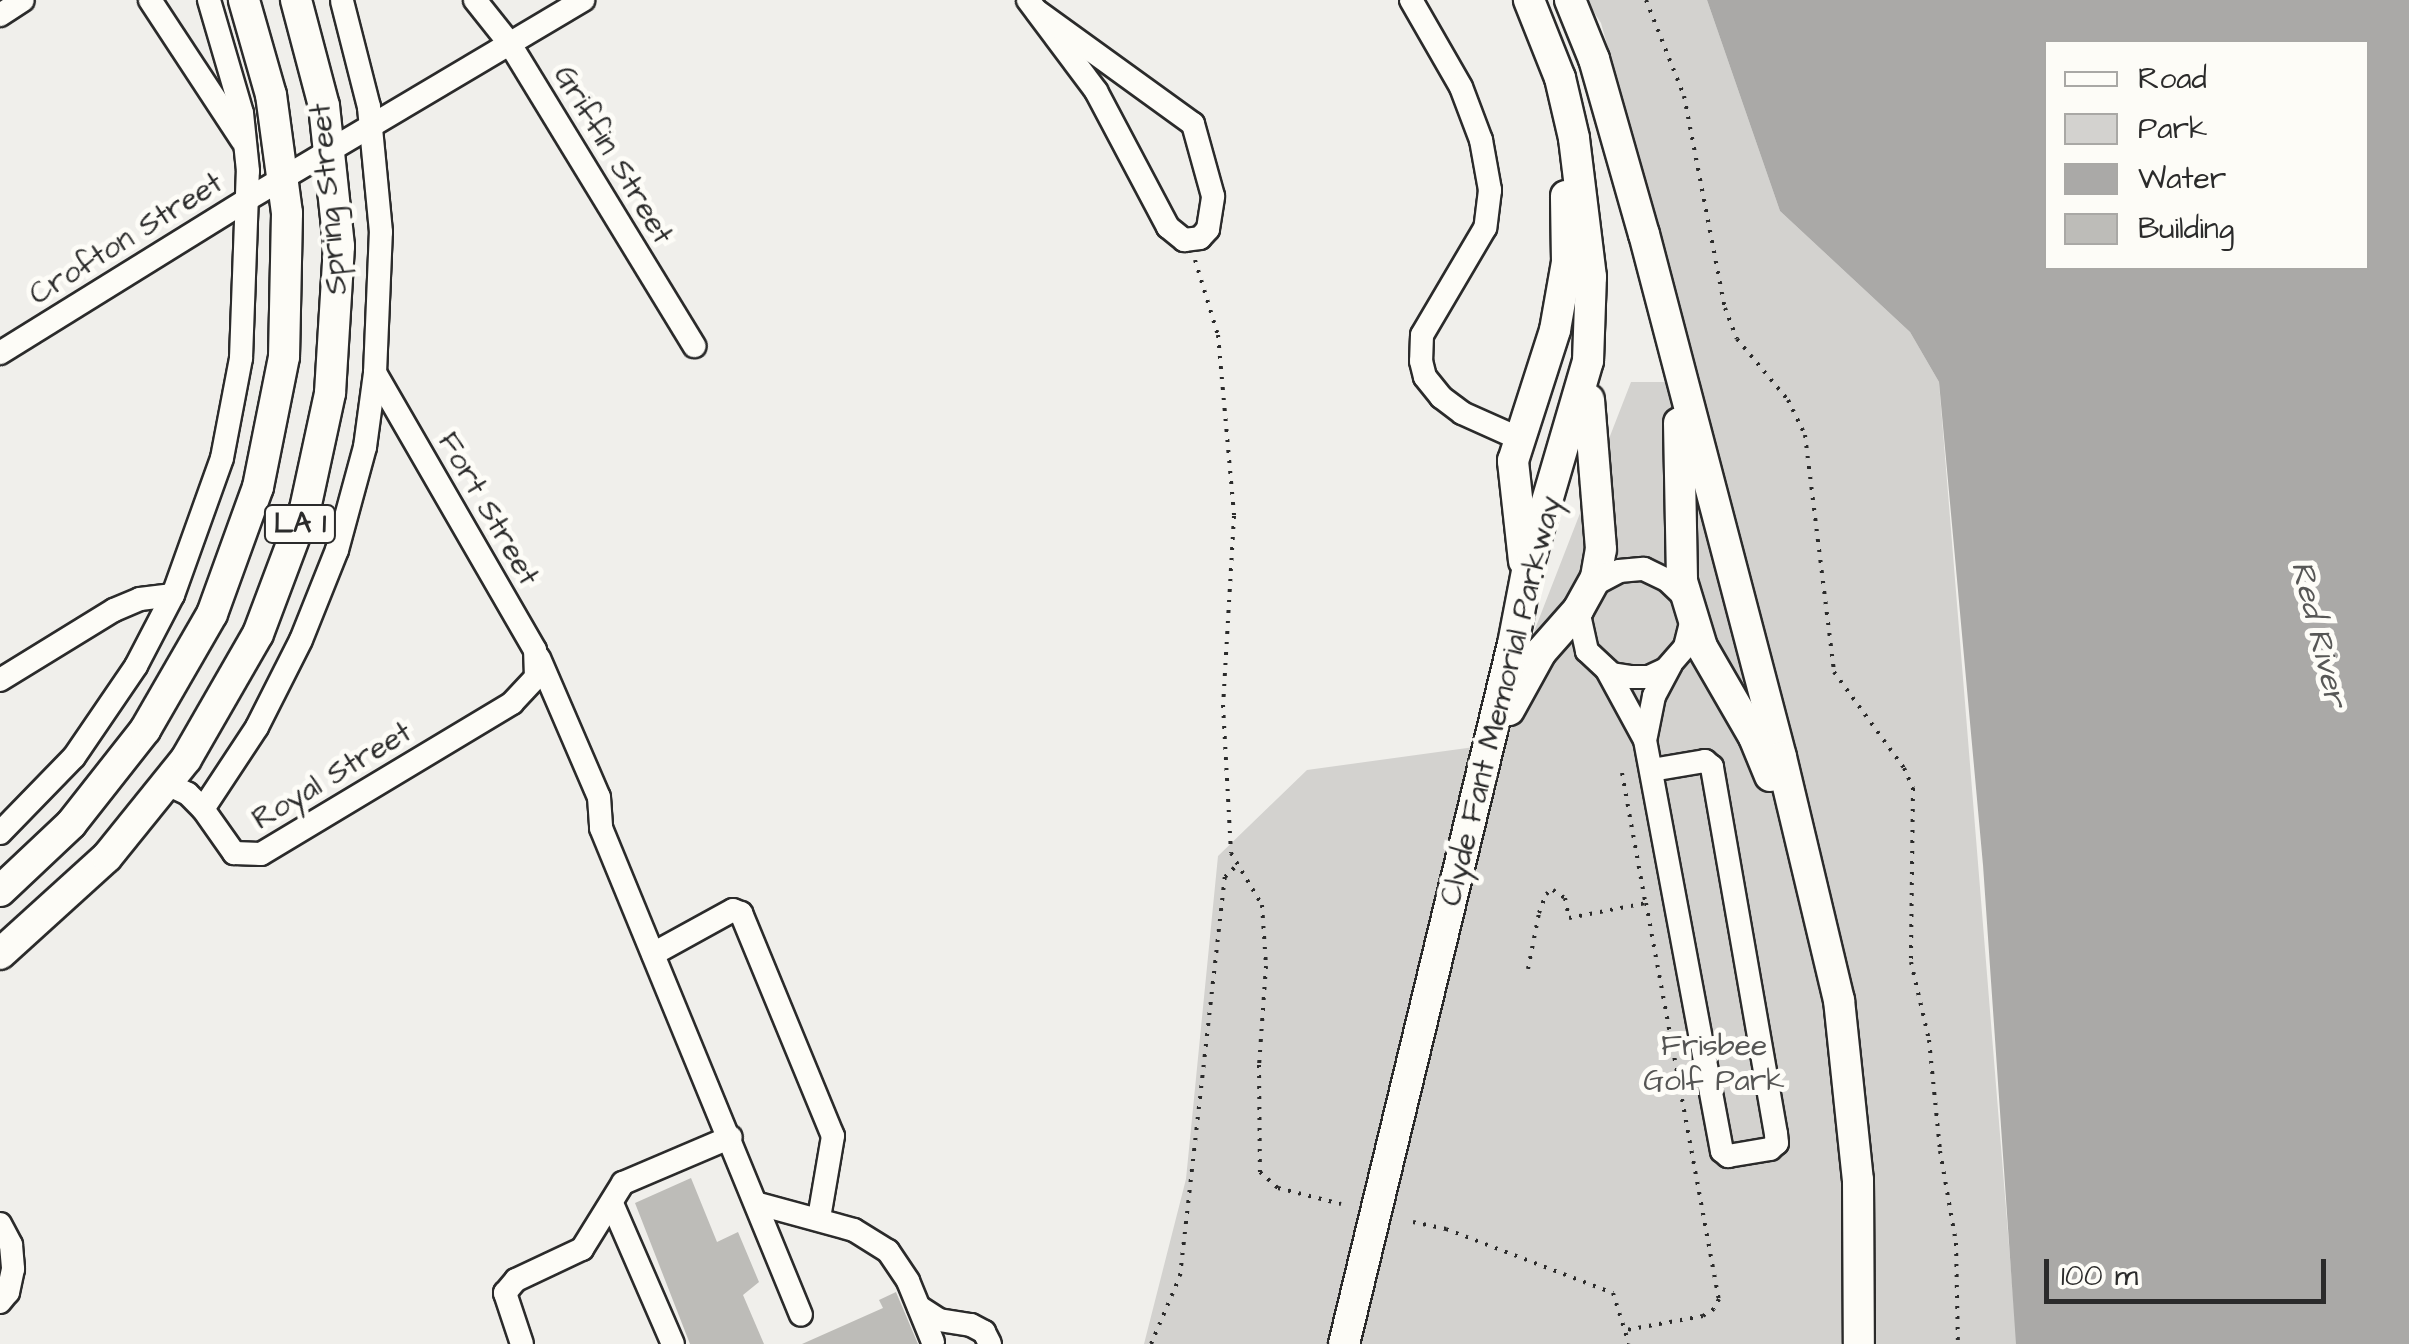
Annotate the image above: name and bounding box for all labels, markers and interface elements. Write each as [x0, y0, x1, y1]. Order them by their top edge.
legend [2044, 40, 2369, 270]
text: Road [2138, 58, 2207, 100]
street label: Griffin Street [546, 59, 680, 251]
street label: Spring Street [303, 102, 355, 296]
text: Park [2138, 108, 2207, 150]
text: Water [2138, 158, 2226, 200]
street label: Crofton Street [23, 165, 229, 313]
text: Building [2138, 208, 2234, 250]
street label: Fort Street [430, 426, 546, 592]
street label: Clyde Fant Memorial Parkway [1433, 492, 1569, 910]
road number: LA 1 [262, 501, 338, 547]
water label: Red River [2281, 557, 2355, 711]
street label: Royal Street [246, 714, 418, 838]
park label: Frisbee Golf Park [1643, 1028, 1785, 1098]
scale bar [2049, 1239, 2332, 1301]
text: 100 m [2061, 1255, 2138, 1297]

